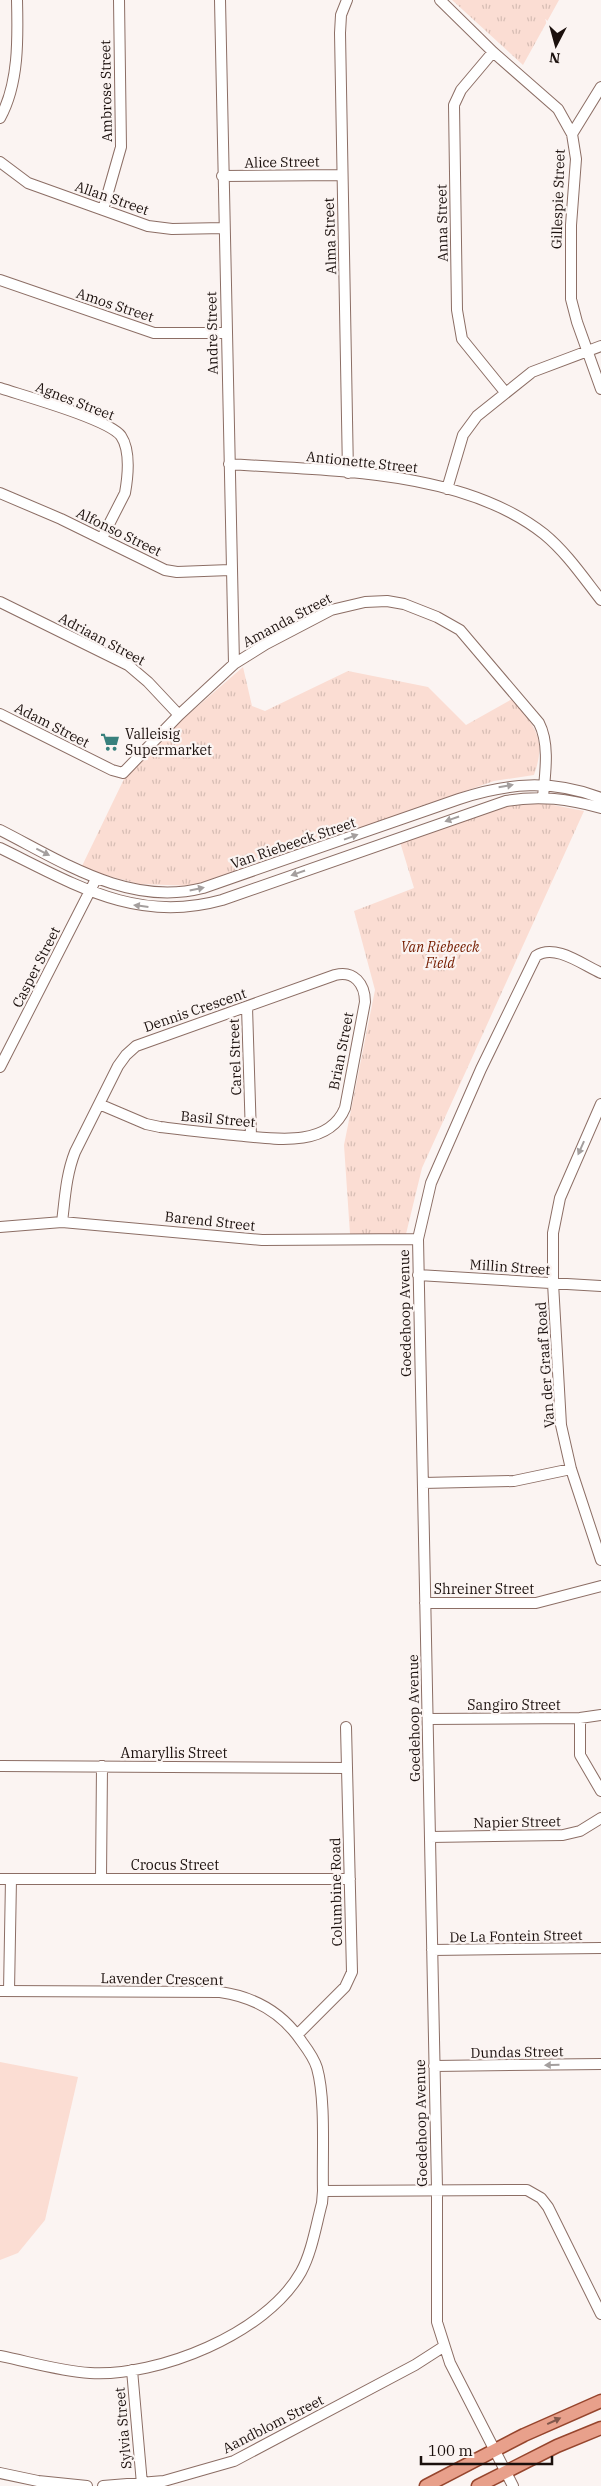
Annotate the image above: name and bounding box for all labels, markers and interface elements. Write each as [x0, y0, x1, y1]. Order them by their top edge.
north arrow [531, 20, 581, 70]
street label: Ambrose Street [96, 40, 116, 142]
text: N [548, 48, 561, 67]
street label: Gillespie Street [547, 149, 569, 249]
street label: Alice Street [244, 152, 320, 172]
street label: Allan Street [73, 177, 151, 219]
street label: Anna Street [432, 184, 452, 262]
street label: Alma Street [320, 197, 340, 275]
street label: Amos Street [74, 284, 156, 326]
street label: Andre Street [202, 291, 222, 375]
street label: Agnes Street [33, 378, 117, 424]
street label: Antionette Street [305, 447, 419, 477]
street label: Alfonso Street [73, 504, 165, 560]
street label: Amanda Street [239, 589, 335, 651]
street label: Adriaan Street [56, 609, 148, 669]
street label: Adam Street [12, 698, 92, 752]
place label: Valleisig Supermarket [125, 725, 212, 759]
supermarket icon: Valleisig Supermarket [99, 731, 121, 753]
one-way arrow [498, 782, 514, 790]
street label: Van Riebeeck Street [228, 813, 358, 873]
one-way arrow [444, 816, 459, 823]
one-way arrow [344, 833, 359, 840]
one-way arrow [36, 848, 51, 856]
one-way arrow [291, 870, 306, 877]
one-way arrow [190, 885, 205, 893]
one-way arrow [133, 902, 149, 910]
street label: Casper Street [8, 923, 64, 1010]
park label: Van Riebeeck Field [401, 938, 480, 972]
street label: Dennis Crescent [141, 984, 249, 1036]
street label: Brian Street [325, 1010, 357, 1092]
street label: Carel Street [225, 1018, 245, 1096]
street label: Basil Street [180, 1107, 256, 1131]
one-way arrow [577, 1141, 585, 1155]
street label: Barend Street [164, 1207, 256, 1235]
street label: Goedehoop Avenue [395, 1249, 415, 1377]
street label: Millin Street [469, 1255, 551, 1279]
street label: Van der Graaf Road [532, 1301, 558, 1429]
street label: Shreiner Street [434, 1580, 534, 1598]
street label: Goedehoop Avenue [404, 1654, 424, 1782]
street label: Sangiro Street [467, 1696, 561, 1714]
street label: Amaryllis Street [121, 1744, 228, 1762]
street label: Napier Street [473, 1812, 561, 1832]
street label: Columbine Road [326, 1837, 346, 1947]
street label: Crocus Street [131, 1856, 219, 1874]
street label: De La Fontein Street [449, 1926, 583, 1946]
street label: Lavender Crescent [100, 1969, 224, 1989]
street label: Dundas Street [470, 2042, 564, 2062]
street label: Goedehoop Avenue [411, 2059, 431, 2187]
one-way arrow [544, 2061, 560, 2069]
street label: Sylvia Street [110, 2386, 136, 2470]
street label: Aandblom Street [219, 2391, 327, 2457]
one-way arrow [547, 2416, 561, 2424]
scale bar [421, 2434, 552, 2466]
text: 100 m [428, 2441, 473, 2460]

